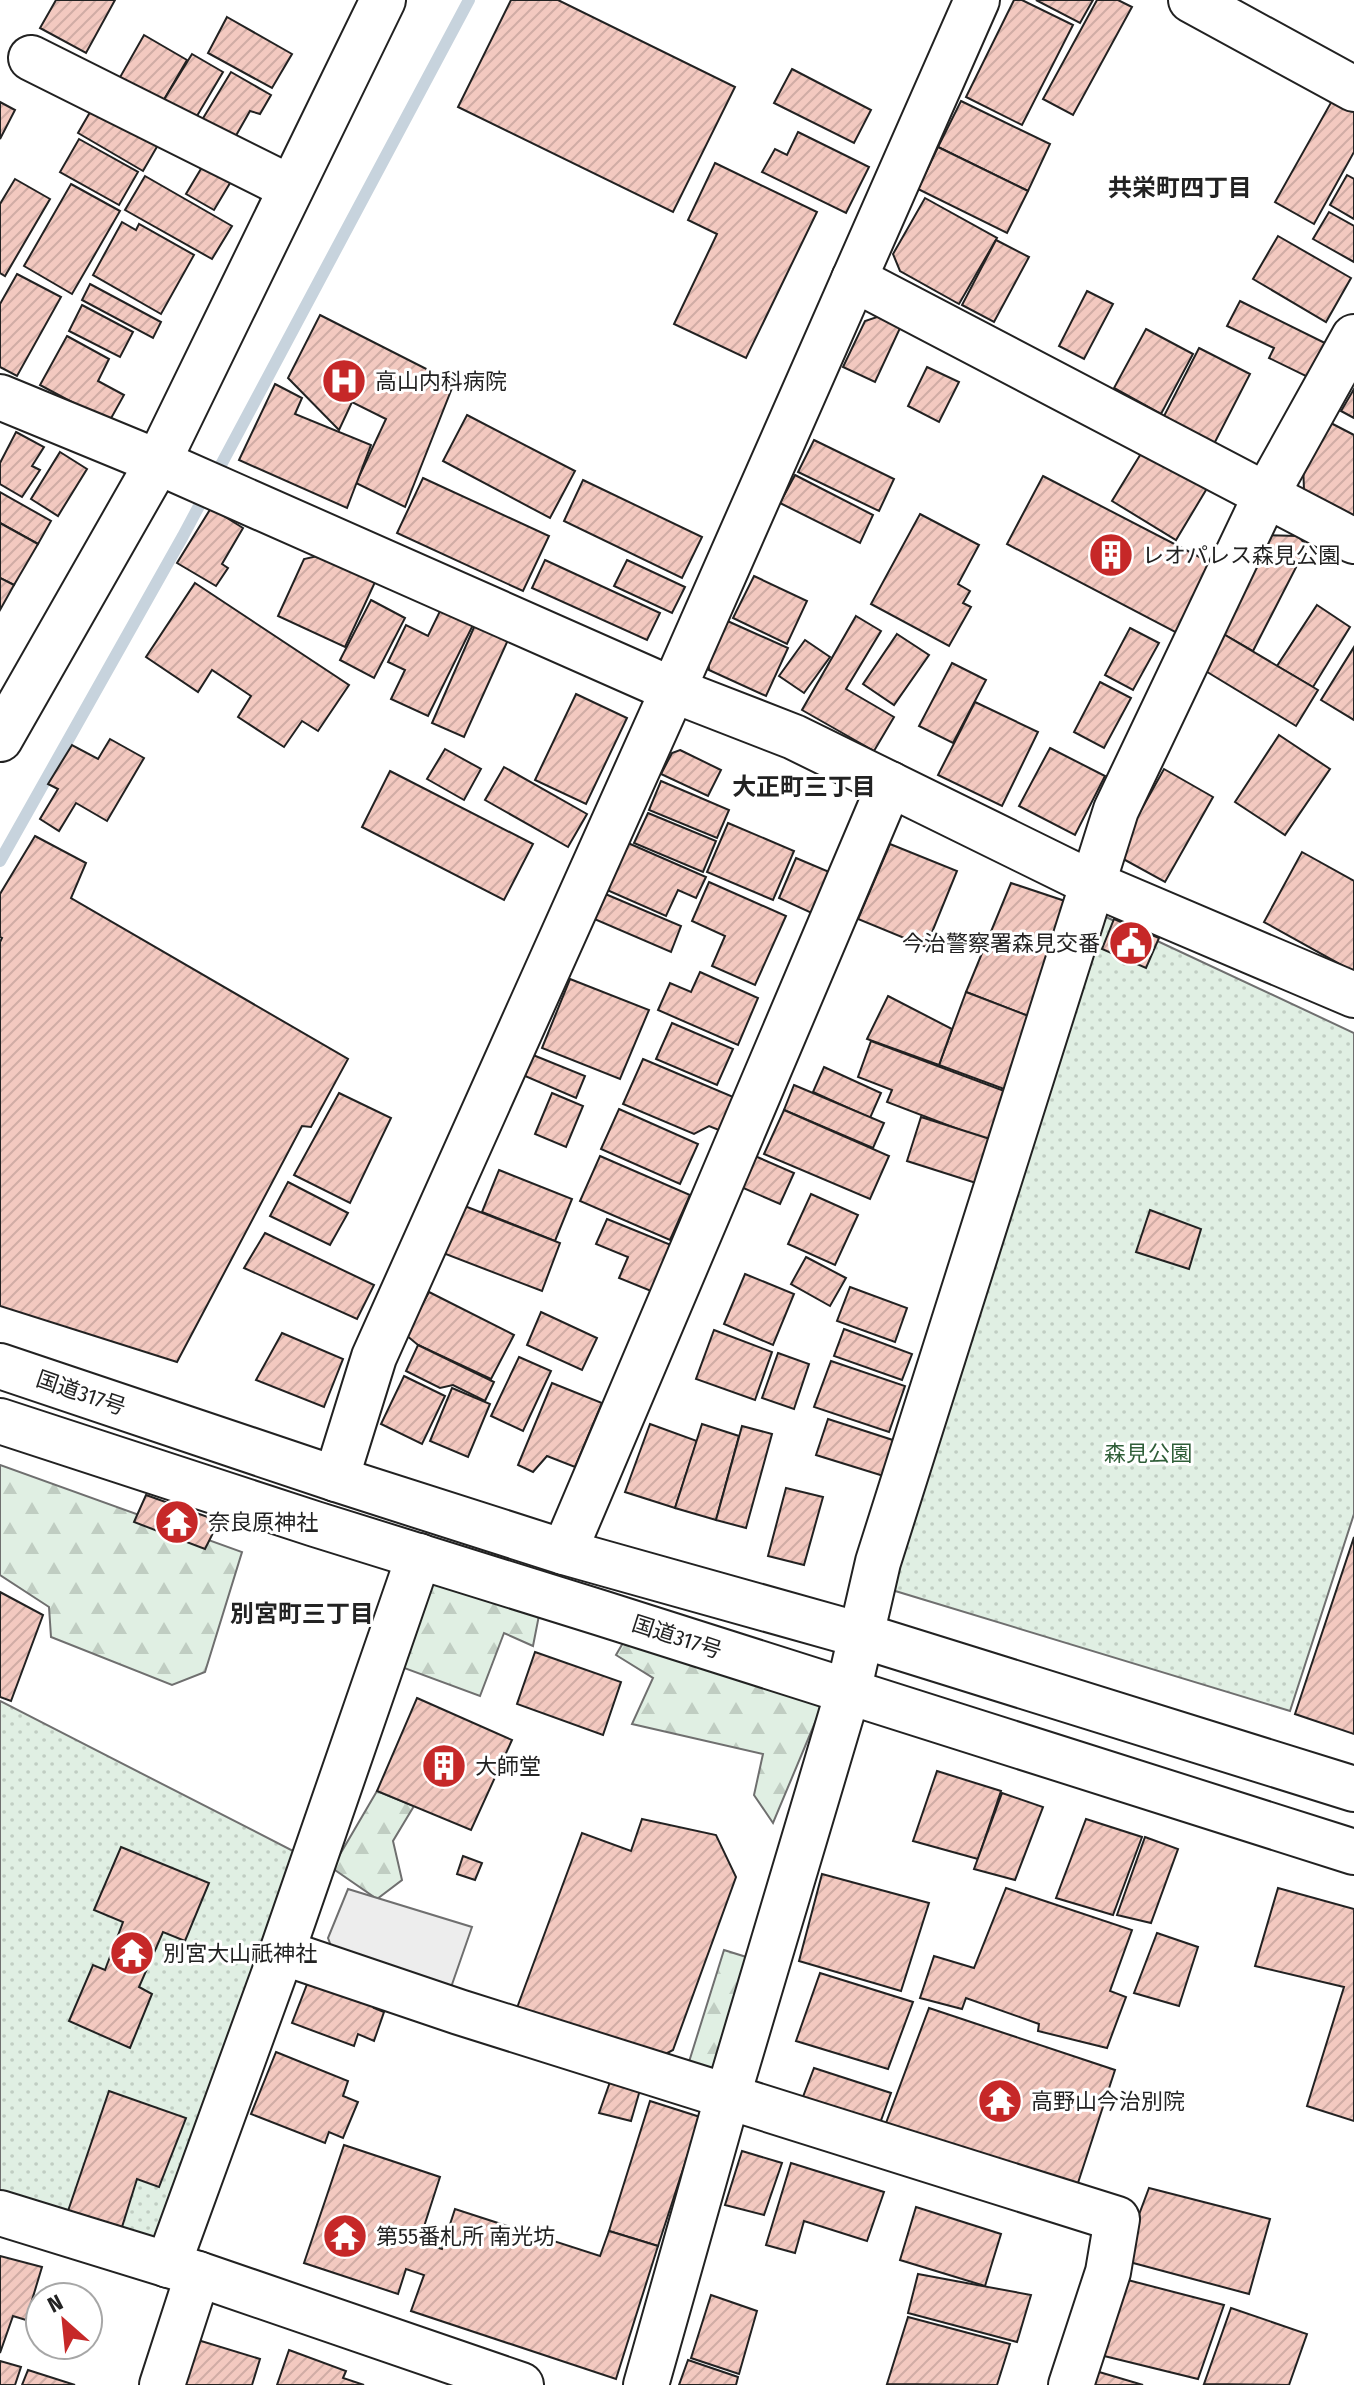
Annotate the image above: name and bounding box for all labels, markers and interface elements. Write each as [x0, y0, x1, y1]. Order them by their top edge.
district label: 共栄町四丁目 [1108, 174, 1252, 202]
hospital icon: 高山内科病院 [320, 357, 368, 405]
place label: 高山内科病院 [375, 368, 507, 395]
building icon: レオパレス森見公園 [1087, 531, 1135, 579]
place label: レオパレス森見公園 [1142, 542, 1340, 569]
district label: 大正町三丁目 [732, 773, 876, 801]
public building icon: 今治警察署森見交番 [1107, 919, 1155, 967]
place label: 今治警察署森見交番 [902, 930, 1100, 957]
street label: 国道317号 [33, 1365, 129, 1421]
park label: 森見公園 [1104, 1440, 1192, 1467]
temple icon: 奈良原神社 [153, 1498, 201, 1546]
place label: 奈良原神社 [208, 1509, 318, 1536]
district label: 別宮町三丁目 [230, 1600, 374, 1628]
street label: 国道317号 [629, 1610, 725, 1664]
building icon: 大師堂 [420, 1742, 468, 1790]
place label: 大師堂 [475, 1753, 541, 1780]
temple icon: 別宮大山祇神社 [108, 1929, 156, 1977]
place label: 別宮大山祇神社 [163, 1940, 317, 1967]
temple icon: 高野山今治別院 [976, 2077, 1024, 2125]
place label: 高野山今治別院 [1031, 2088, 1185, 2115]
temple icon: 第55番札所 南光坊 [321, 2212, 369, 2260]
place label: 第55番札所 南光坊 [376, 2223, 555, 2250]
north arrow [24, 2281, 104, 2361]
text: N [43, 2289, 67, 2319]

